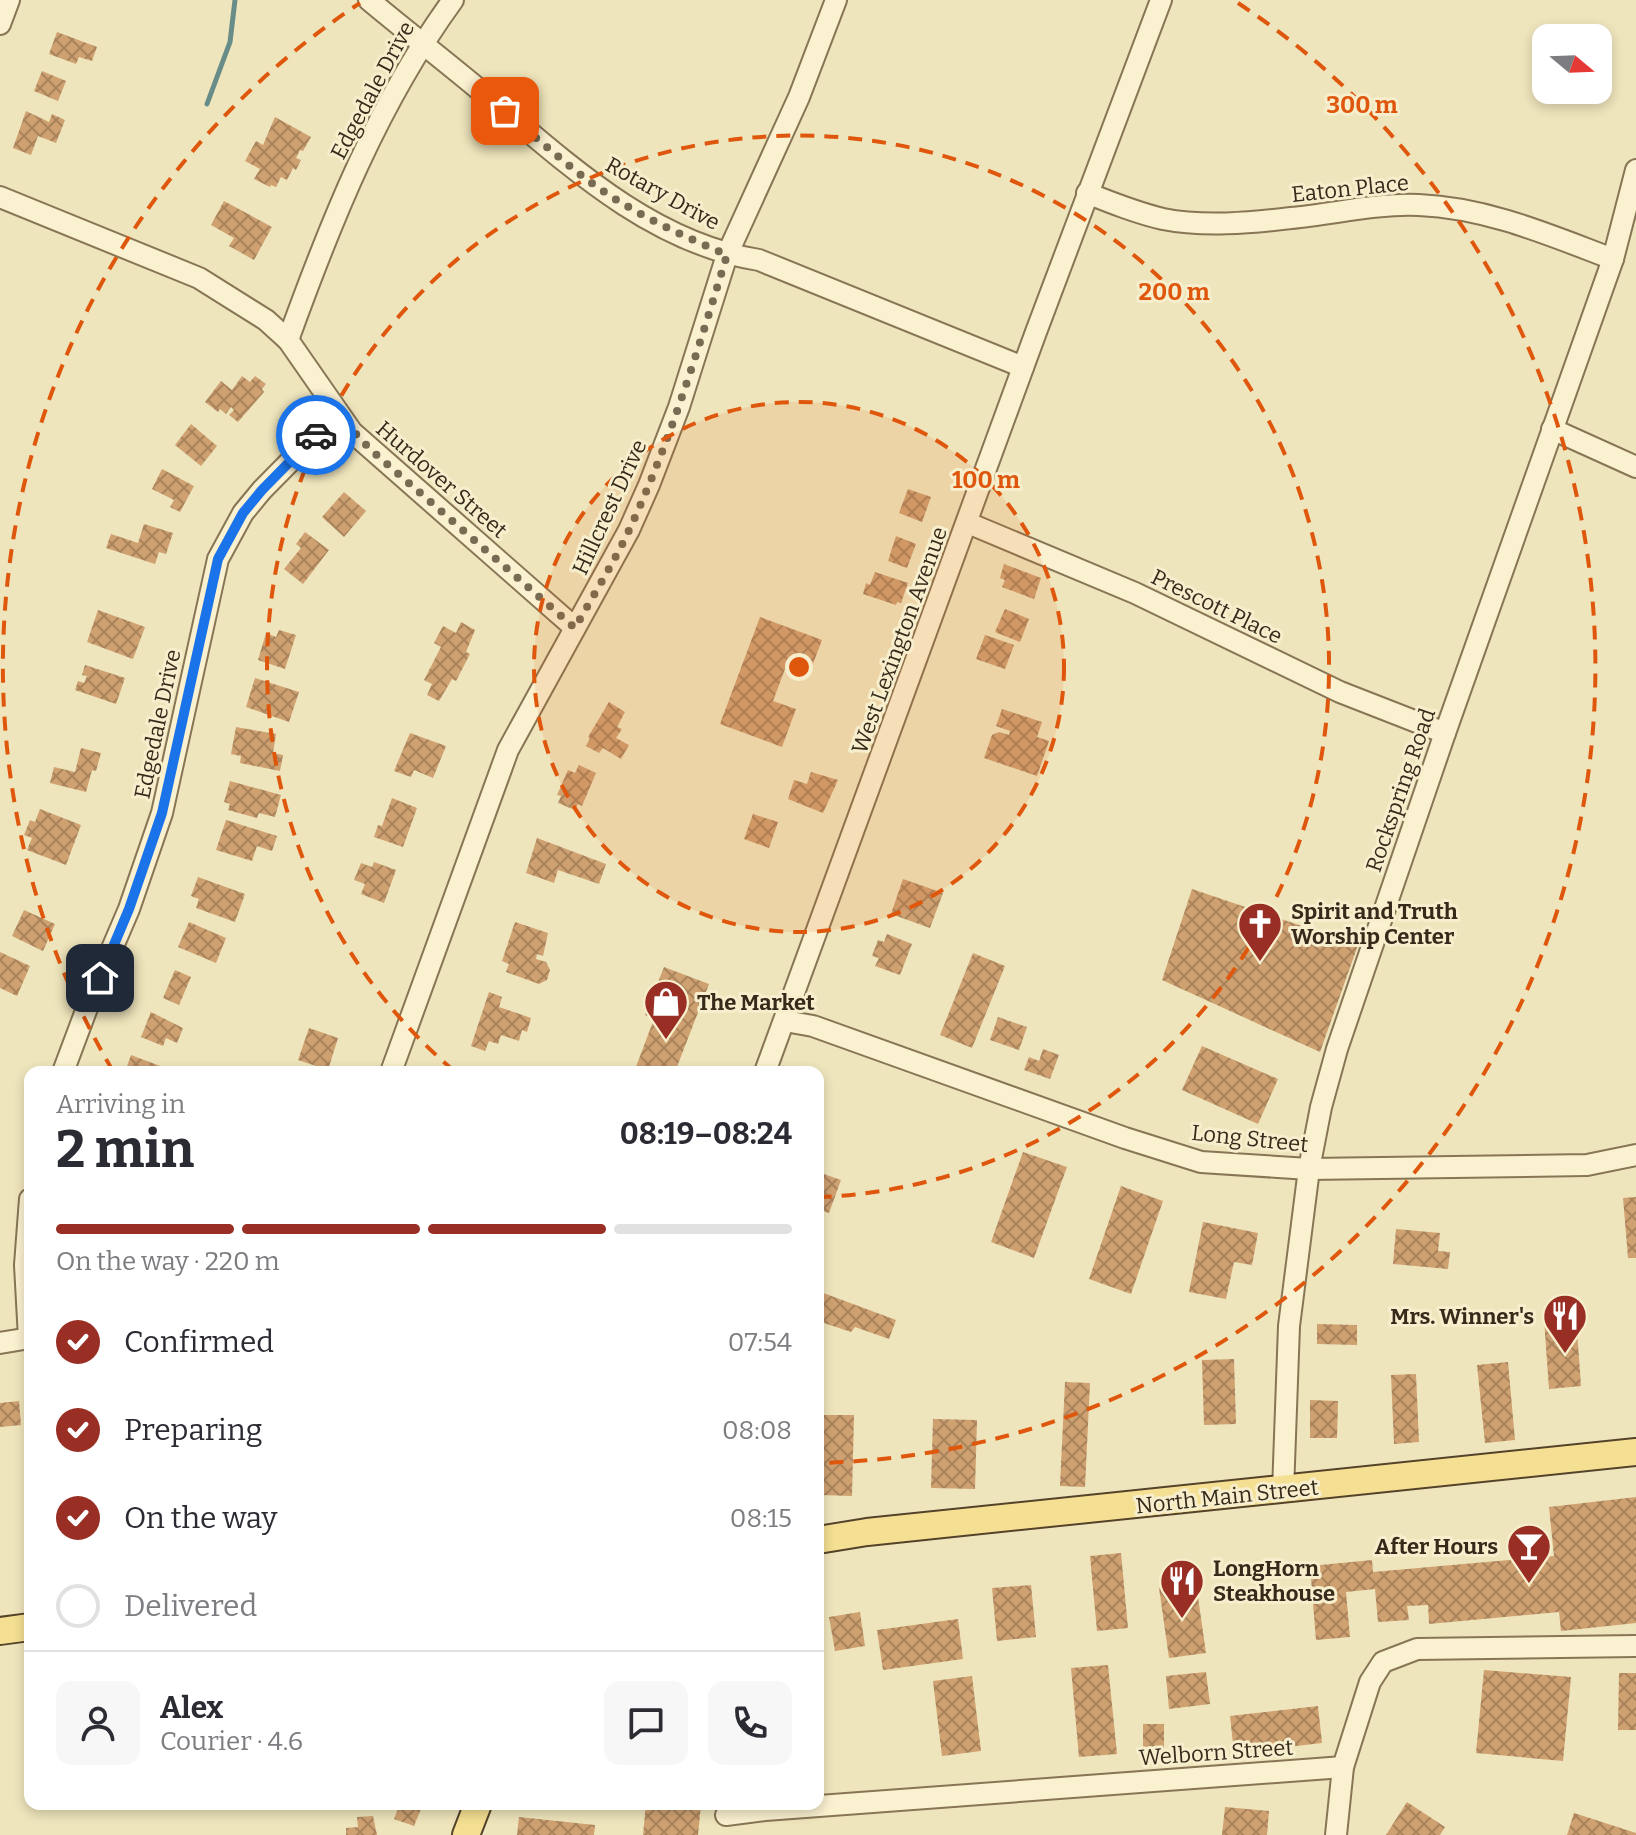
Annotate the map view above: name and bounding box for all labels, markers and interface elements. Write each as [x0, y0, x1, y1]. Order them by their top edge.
street label: Edgedale Drive [325, 17, 420, 164]
north arrow [1532, 24, 1612, 104]
map controls [1532, 24, 1612, 104]
pin [471, 77, 539, 145]
icon: bag [483, 89, 527, 133]
text: 300 m [1326, 91, 1398, 119]
street label: Rotary Drive [601, 151, 725, 236]
street label: Eaton Place [1290, 169, 1410, 208]
text: 200 m [1138, 278, 1210, 306]
courier [276, 395, 356, 475]
icon: car [294, 413, 338, 457]
street label: Hurdover Street [371, 415, 513, 544]
street label: Hillcrest Drive [566, 435, 653, 579]
text: 100 m [952, 466, 1020, 494]
street label: West Lexington Avenue [846, 523, 953, 757]
street label: Prescott Place [1147, 563, 1287, 650]
street label: Edgedale Drive [128, 647, 187, 801]
centre of rings [785, 653, 813, 681]
street label: Rockspring Road [1360, 705, 1441, 876]
place label: Spirit and Truth Worship Center [1291, 898, 1458, 950]
church icon: Spirit and Truth Worship Center [1236, 900, 1284, 963]
pin [66, 944, 134, 1012]
icon: home [78, 956, 122, 1000]
shop icon: The Market [642, 978, 690, 1041]
place label: The Market [697, 989, 815, 1016]
text: Arriving in [56, 1089, 185, 1120]
text: 08:19–08:24 [620, 1116, 792, 1152]
text: 2 min [56, 1118, 194, 1181]
street label: Long Street [1190, 1119, 1310, 1158]
text: On the way · 220 m [56, 1246, 280, 1277]
restaurant icon: Mrs. Winner's [1541, 1292, 1589, 1355]
place label: Mrs. Winner's [1390, 1303, 1534, 1330]
icon: check [56, 1320, 100, 1364]
text: Confirmed [124, 1324, 274, 1360]
text: 07:54 [728, 1327, 792, 1358]
icon: check [56, 1408, 100, 1452]
text: Preparing [124, 1412, 262, 1448]
text: 08:08 [722, 1415, 792, 1446]
street label: North Main Street [1134, 1473, 1320, 1520]
icon: check [56, 1496, 100, 1540]
text: On the way [124, 1500, 277, 1536]
text: 08:15 [730, 1503, 792, 1534]
bar icon: After Hours [1505, 1522, 1553, 1585]
place label: After Hours [1375, 1533, 1498, 1560]
place label: LongHorn Steakhouse [1213, 1555, 1335, 1607]
restaurant icon: LongHorn Steakhouse [1158, 1557, 1206, 1620]
text: Delivered [124, 1588, 257, 1624]
button: person [56, 1681, 140, 1765]
button: chat [604, 1681, 688, 1765]
button: phone [708, 1681, 792, 1765]
text: Alex [160, 1690, 223, 1726]
text: Courier · 4.6 [160, 1726, 303, 1757]
street label: Welborn Street [1138, 1734, 1294, 1771]

